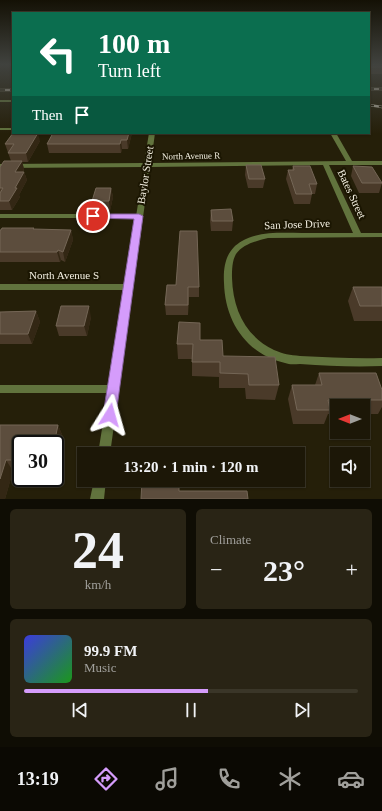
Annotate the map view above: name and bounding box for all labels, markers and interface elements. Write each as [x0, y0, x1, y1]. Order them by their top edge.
icon: left [32, 28, 84, 80]
text: 100 m [98, 28, 170, 59]
text: Turn left [98, 61, 161, 81]
icon: arrive [71, 104, 93, 126]
text: Then [32, 107, 63, 123]
street label: Baylor Street [135, 145, 155, 205]
street label: North Avenue R [162, 150, 220, 162]
street label: Bates Street [335, 168, 369, 220]
pin [76, 199, 110, 233]
icon: arrive [82, 205, 104, 227]
street label: San Jose Drive [264, 217, 330, 231]
street label: North Avenue S [29, 269, 99, 281]
position arrow [89, 394, 131, 436]
north arrow [330, 399, 370, 439]
map controls [330, 399, 370, 487]
speed limit sign: 30 [12, 435, 64, 487]
button: sound [330, 447, 370, 487]
text: 13:20 · 1 min · 120 m [124, 459, 259, 475]
text: 24 [72, 522, 124, 579]
text: Climate [210, 532, 251, 547]
text: 23° [263, 554, 305, 587]
text: − [210, 557, 222, 582]
text: + [346, 557, 358, 582]
text: km/h [85, 577, 111, 592]
text: 99.9 FM [84, 643, 137, 659]
text: Music [84, 660, 117, 675]
icon: previous [69, 699, 91, 721]
icon: pause [180, 699, 202, 721]
icon: next [291, 699, 313, 721]
icon: directions [92, 765, 120, 793]
icon: music [153, 765, 181, 793]
icon: phone [215, 765, 243, 793]
icon: climate [276, 765, 304, 793]
icon: car [337, 765, 365, 793]
text: 13:19 [17, 769, 59, 789]

